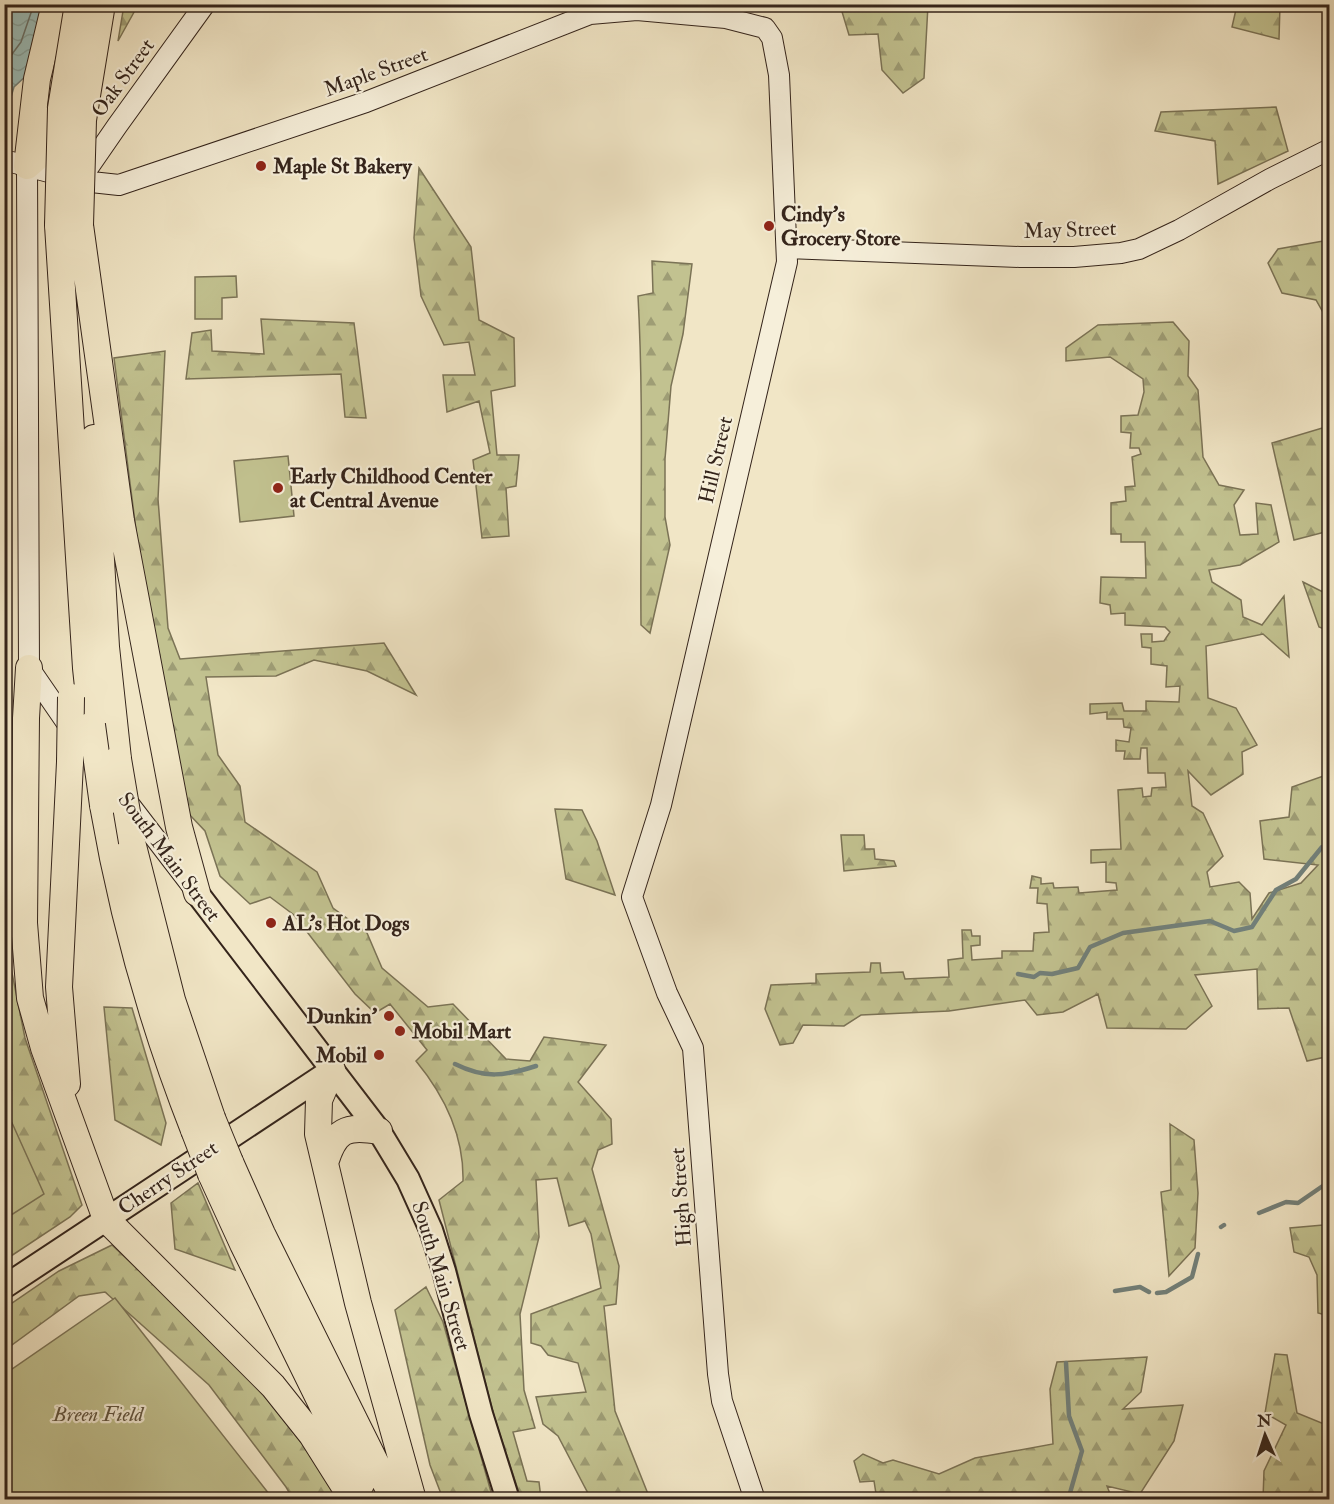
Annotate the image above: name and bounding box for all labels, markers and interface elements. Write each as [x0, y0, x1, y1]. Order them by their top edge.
street label: Oak Street [85, 33, 161, 123]
street label: Maple Street [320, 41, 432, 103]
place label: Maple St Bakery [272, 153, 412, 180]
marker: Maple St Bakery [254, 159, 268, 173]
place label: Cindy's Grocery Store [781, 201, 901, 252]
street label: May Street [1023, 215, 1117, 245]
marker: Cindy's Grocery Store [762, 219, 776, 233]
street label: Hill Street [693, 414, 739, 506]
place label: Early Childhood Center at Central Avenue [290, 463, 493, 514]
marker: Early Childhood Center at Central Avenue [271, 481, 285, 495]
street label: South Main Street [112, 787, 227, 927]
place label: AL's Hot Dogs [282, 910, 409, 937]
marker: AL's Hot Dogs [264, 916, 278, 930]
place label: Dunkin' [306, 1003, 378, 1030]
marker: Dunkin' [382, 1009, 396, 1023]
place label: Mobil Mart [411, 1018, 511, 1045]
marker: Mobil Mart [393, 1024, 407, 1038]
place label: Mobil [315, 1042, 368, 1069]
marker: Mobil [372, 1048, 386, 1062]
street label: Cherry Street [113, 1135, 223, 1221]
street label: High Street [664, 1146, 698, 1247]
street label: South Main Street [405, 1198, 477, 1354]
park label: Breen Field [52, 1401, 144, 1428]
north arrow [1235, 1405, 1295, 1465]
text: N [1256, 1411, 1273, 1431]

